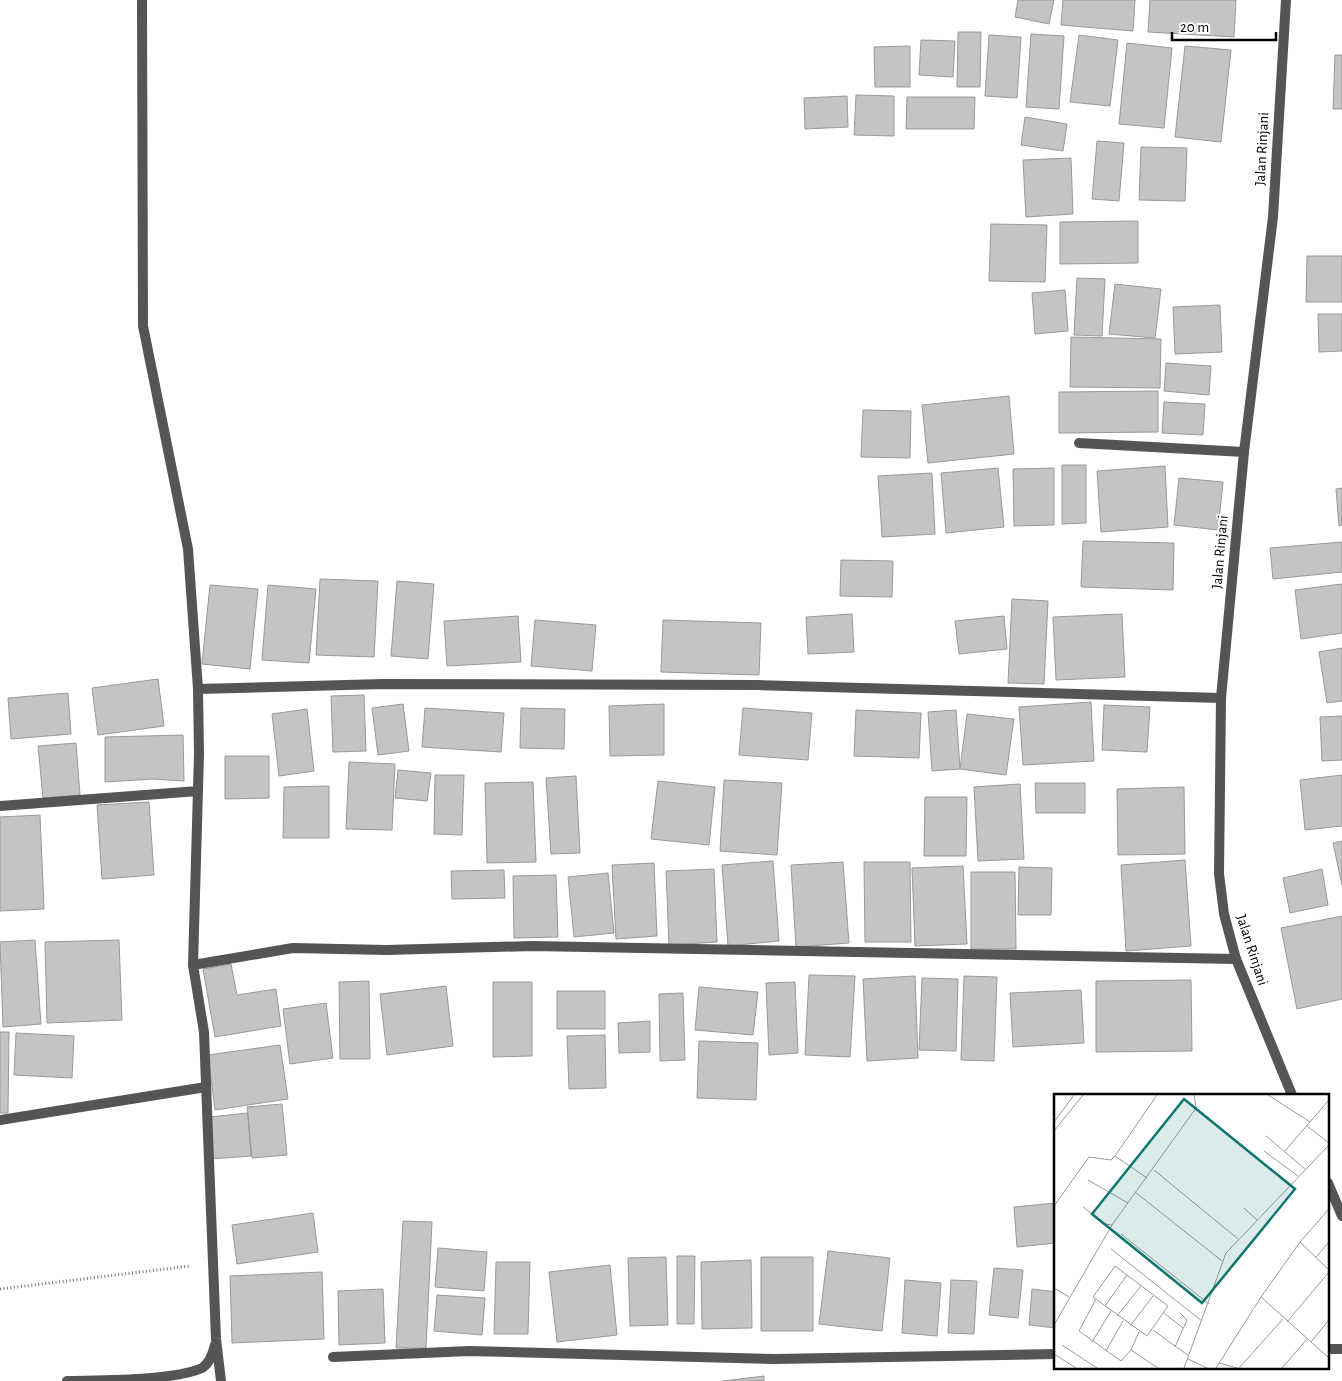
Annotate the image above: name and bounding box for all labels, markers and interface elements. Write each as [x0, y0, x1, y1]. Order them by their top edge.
scale bar [1172, 10, 1276, 42]
text: 20 m [1180, 20, 1209, 35]
street label: Jalan Rinjani [1253, 112, 1271, 186]
street label: Jalan Rinjani [1209, 515, 1231, 589]
street label: Jalan Rinjani [1233, 913, 1271, 987]
inset map [1054, 1094, 1330, 1368]

